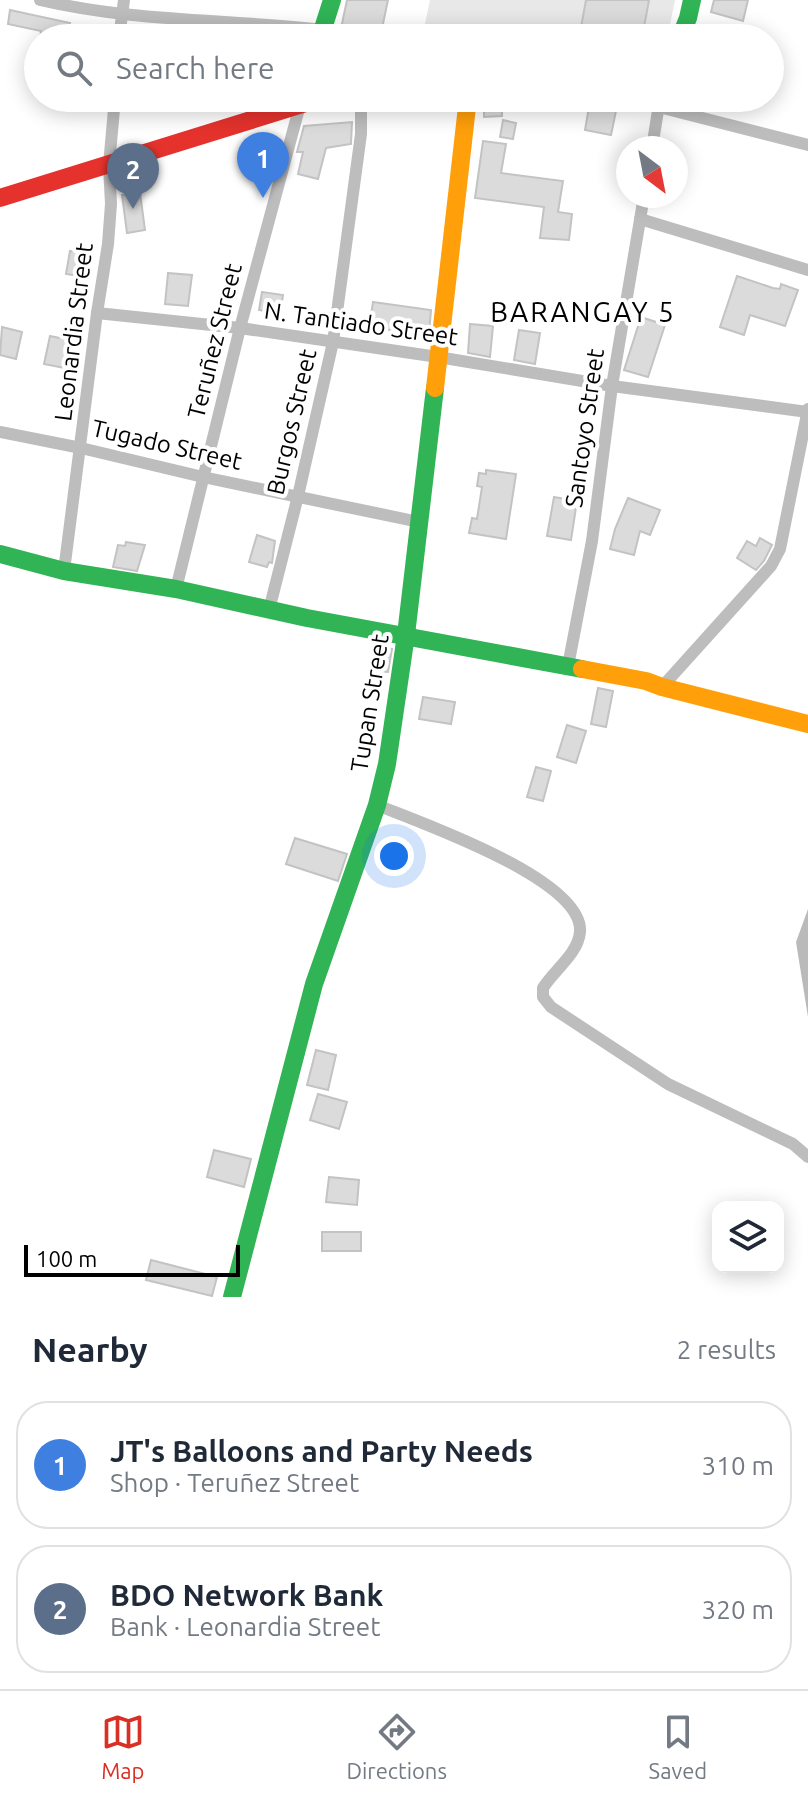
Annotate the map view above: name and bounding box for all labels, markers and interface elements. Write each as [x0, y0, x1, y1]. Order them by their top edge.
search box [24, 24, 784, 112]
icon: search [52, 46, 96, 90]
text: Search here [116, 51, 275, 85]
pin: 1 [237, 132, 289, 198]
north arrow [616, 136, 688, 208]
pin: 2 [107, 143, 159, 209]
street label: Leonardia Street [49, 241, 98, 423]
street label: Teruñez Street [182, 260, 247, 421]
district label: BARANGAY 5 [490, 296, 676, 327]
street label: N. Tantiado Street [263, 297, 460, 351]
street label: Burgos Street [262, 346, 322, 497]
street label: Santoyo Street [560, 346, 609, 509]
street label: Tugado Street [89, 414, 245, 475]
street label: Tupan Street [345, 632, 394, 774]
your location [374, 836, 414, 876]
map controls [712, 1201, 784, 1273]
button: layers [712, 1201, 784, 1273]
scale bar [24, 1241, 240, 1277]
text: 100 m [36, 1246, 97, 1271]
text: Nearby [32, 1330, 147, 1368]
text: 2 results [677, 1335, 776, 1364]
text: JT's Balloons and Party Needs [110, 1434, 533, 1468]
text: 1 [53, 1451, 67, 1480]
text: 310 m [702, 1451, 774, 1480]
text: Shop · Teruñez Street [110, 1468, 359, 1497]
text: BDO Network Bank [110, 1578, 383, 1612]
text: 2 [53, 1595, 67, 1624]
text: 320 m [702, 1595, 774, 1624]
text: Bank · Leonardia Street [110, 1612, 380, 1641]
tab: Map [101, 1710, 145, 1783]
tab: Directions [346, 1710, 447, 1783]
tab: Saved [649, 1710, 707, 1783]

